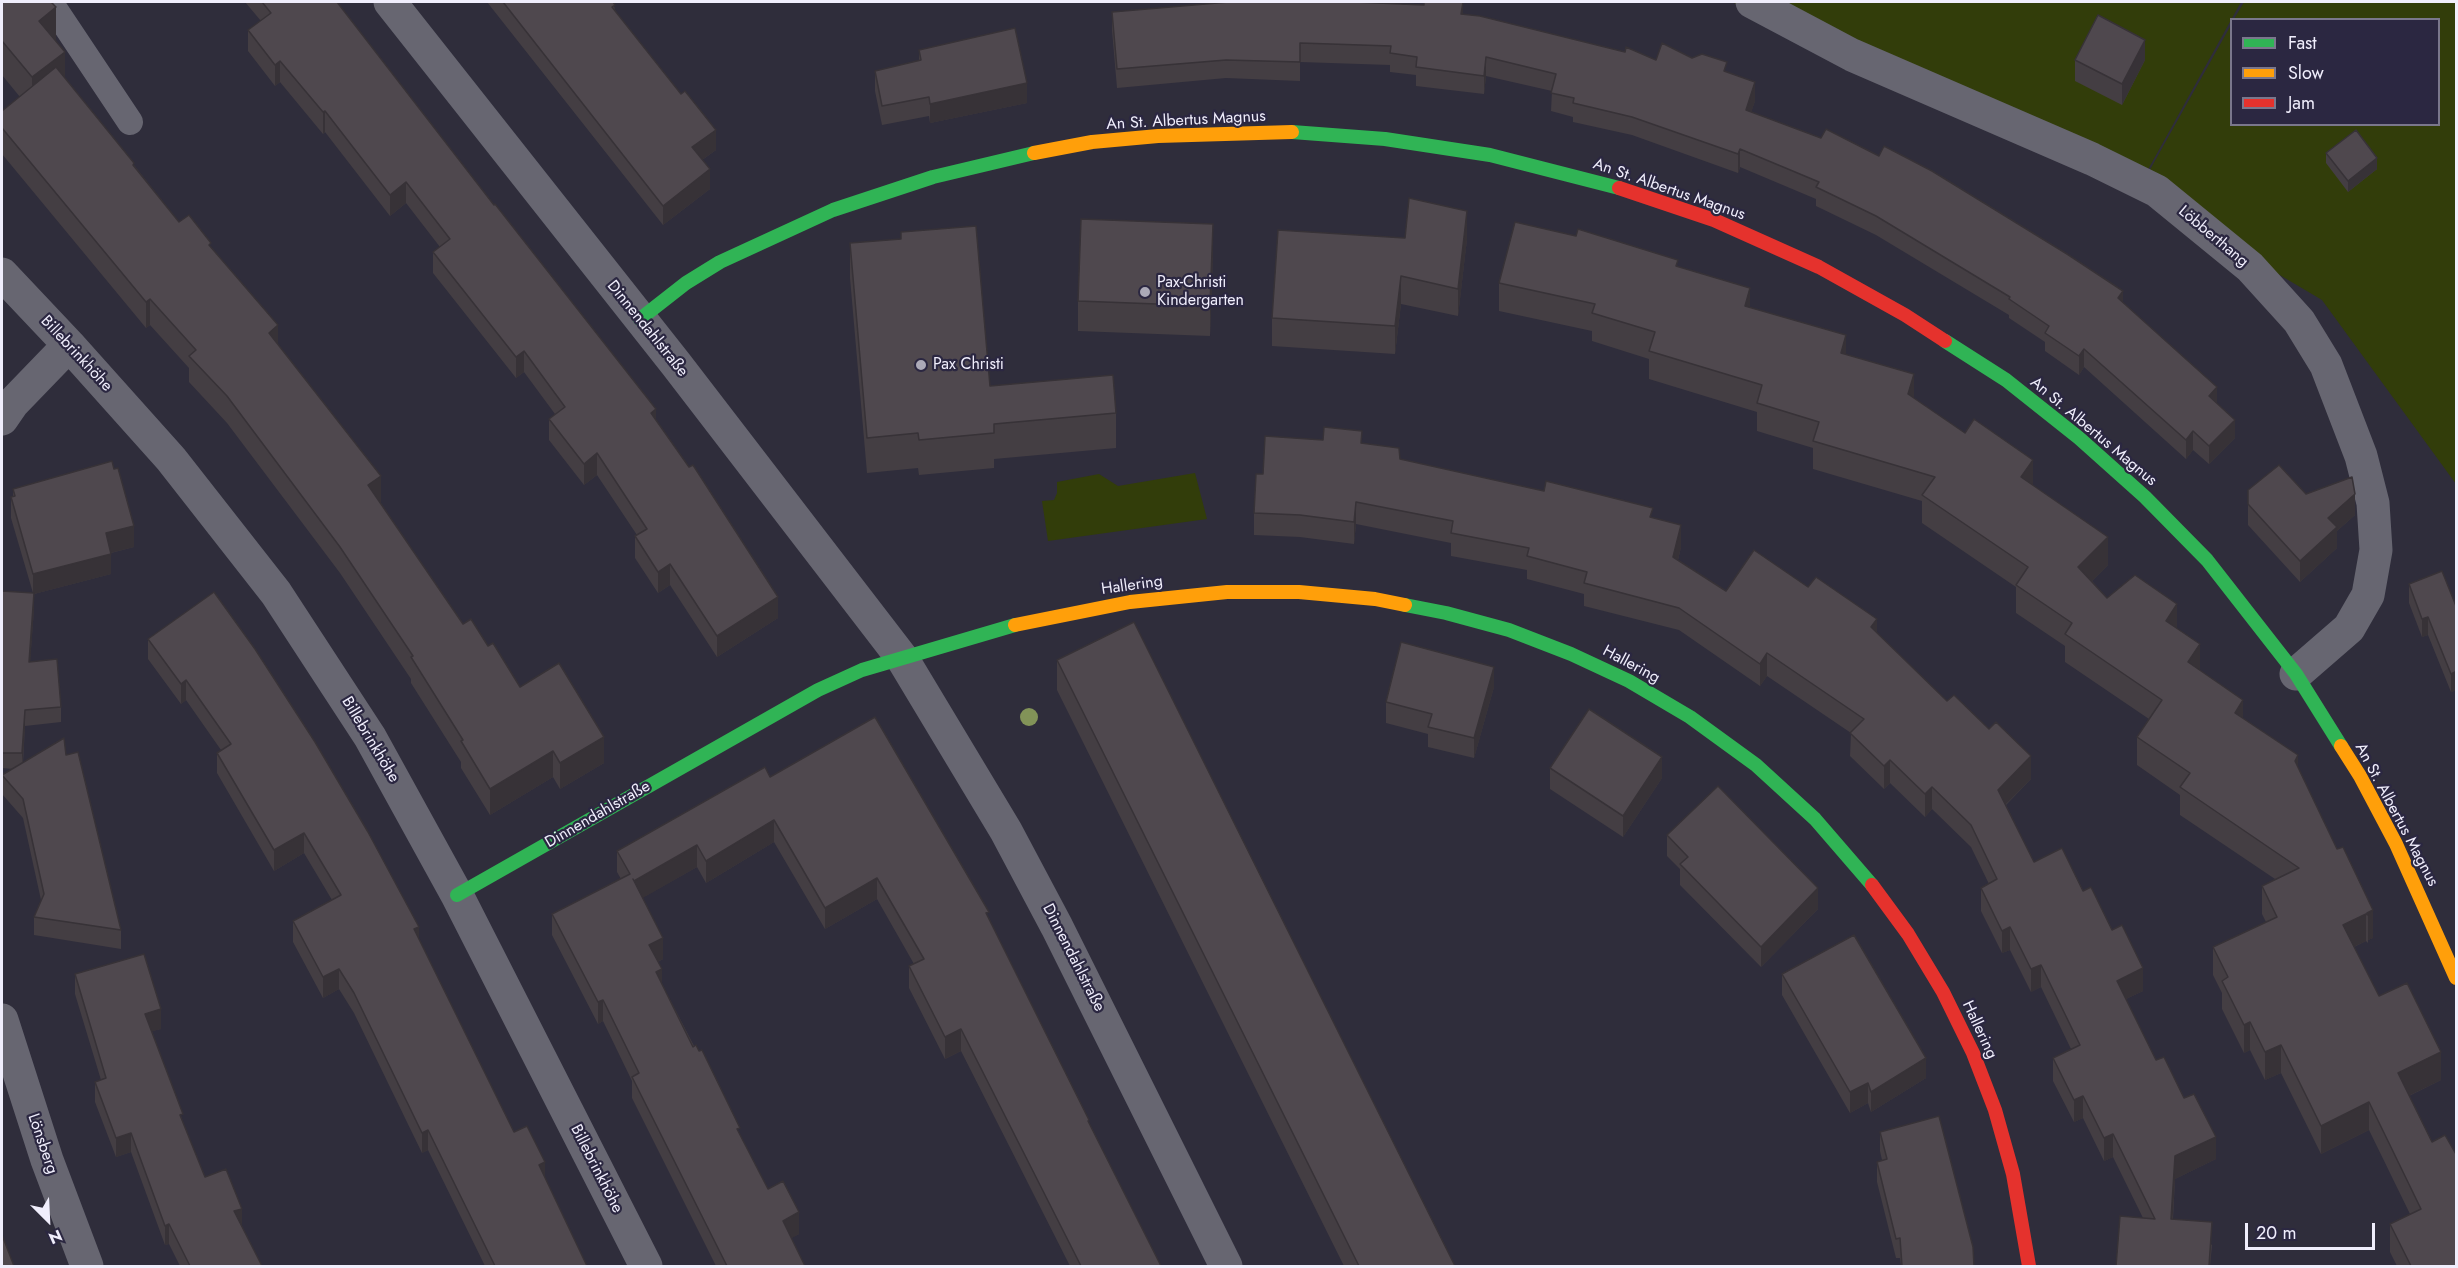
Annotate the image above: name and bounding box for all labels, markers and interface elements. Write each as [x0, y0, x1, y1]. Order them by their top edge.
legend [2230, 18, 2440, 126]
text: Fast [2288, 30, 2317, 56]
text: Slow [2288, 60, 2324, 86]
text: Jam [2288, 90, 2315, 116]
street label: An St. Albertus Magnus [1106, 107, 1266, 135]
street label: An St. Albertus Magnus [1590, 155, 1748, 225]
street label: Löbberthang [2174, 202, 2252, 272]
place label: Pax-Christi Kindergarten [1157, 273, 1244, 311]
street label: Dinnendahlstraße [602, 277, 692, 381]
marker: Pax-Christi Kindergarten [1138, 285, 1152, 299]
street label: Billebrinkhöhe [36, 312, 116, 396]
place label: Pax Christi [933, 355, 1004, 375]
marker: Pax Christi [914, 358, 928, 372]
street label: An St. Albertus Magnus [2026, 373, 2160, 491]
street label: Hallering [1100, 572, 1164, 600]
street label: Hallering [1599, 642, 1663, 688]
street label: Billebrinkhöhe [337, 694, 403, 786]
street label: An St. Albertus Magnus [2350, 740, 2442, 890]
street label: Dinnendahlstraße [542, 777, 654, 853]
street label: Dinnendahlstraße [1038, 901, 1108, 1015]
street label: Hallering [1957, 998, 2001, 1062]
street label: Lönsberg [23, 1111, 61, 1177]
street label: Billebrinkhöhe [566, 1122, 626, 1216]
north arrow [18, 1190, 78, 1250]
scale bar [2248, 1211, 2378, 1249]
text: 20 m [2256, 1220, 2296, 1246]
text: N [45, 1224, 66, 1250]

